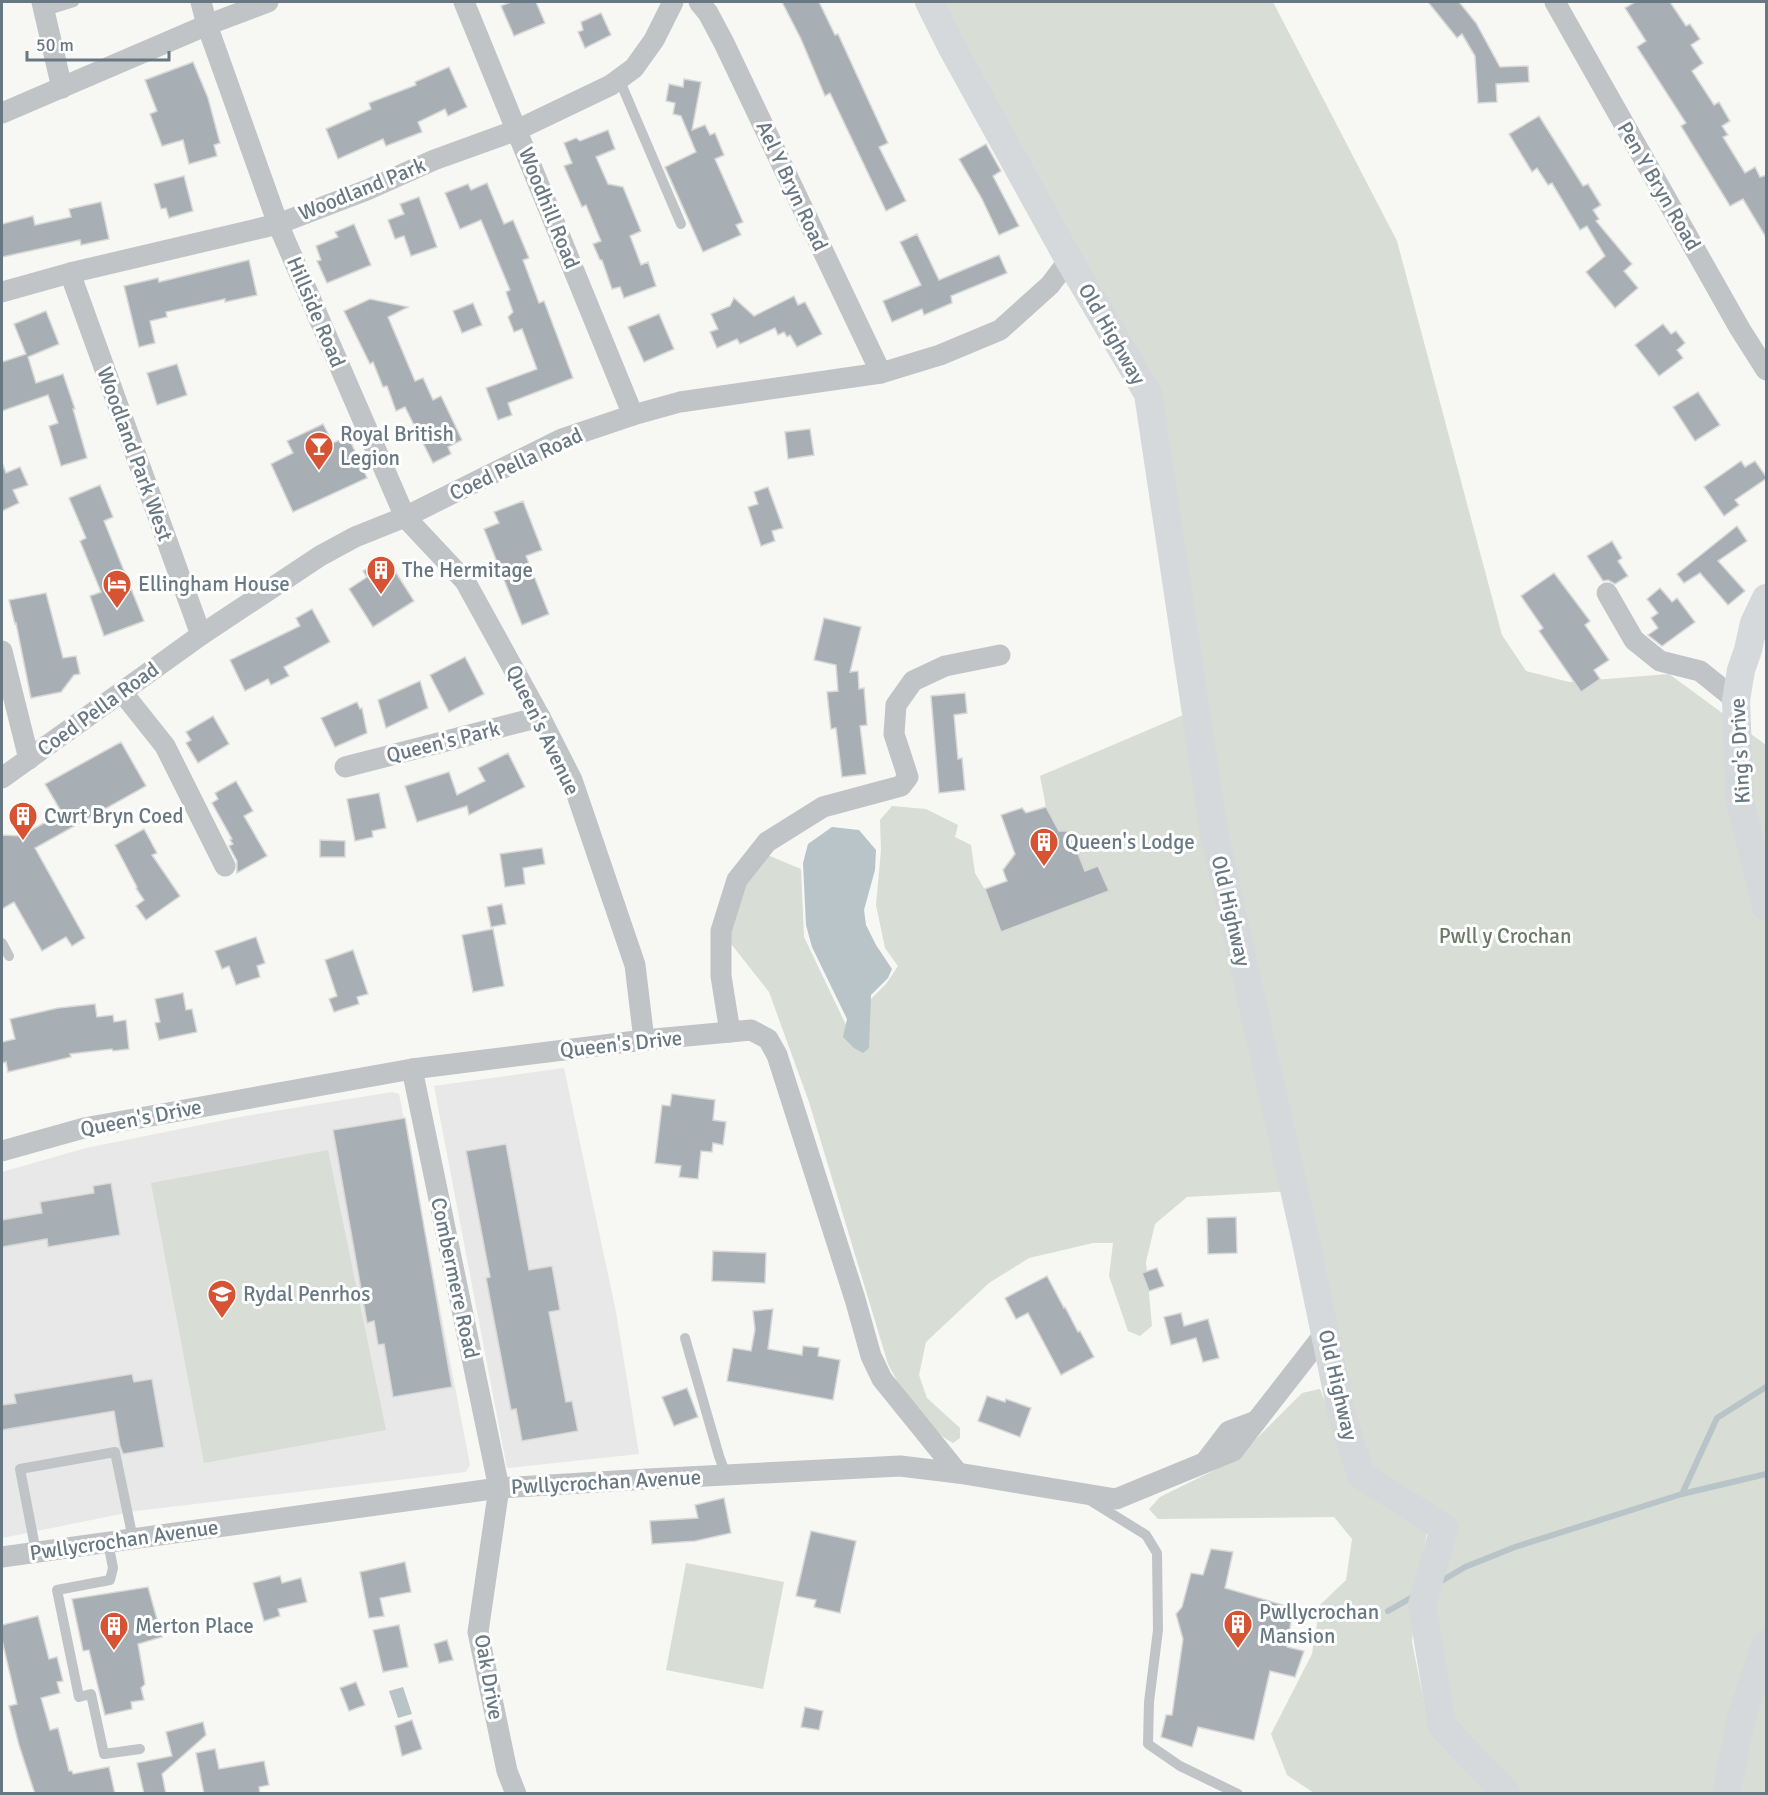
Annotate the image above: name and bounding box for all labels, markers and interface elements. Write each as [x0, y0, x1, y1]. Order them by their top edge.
scale bar [27, 24, 170, 62]
text: 50 m [36, 34, 74, 56]
street label: Ael Y Bryn Road [750, 117, 834, 255]
street label: Pen Y Bryn Road [1612, 117, 1706, 255]
street label: Woodhill Road [513, 143, 585, 273]
street label: Woodland Park [295, 152, 430, 226]
street label: Hillside Road [281, 253, 351, 371]
street label: Old Highway [1073, 279, 1152, 390]
street label: Woodland Park West [91, 364, 179, 544]
place label: Royal British Legion [340, 421, 454, 471]
street label: Coed Pella Road [445, 422, 587, 506]
bar icon: Royal British Legion [303, 430, 335, 472]
building icon: The Hermitage [365, 554, 397, 596]
place label: The Hermitage [402, 557, 533, 583]
hotel icon: Ellingham House [101, 568, 133, 610]
place label: Ellingham House [138, 571, 290, 597]
street label: Coed Pella Road [32, 656, 164, 762]
street label: Queen's Avenue [500, 661, 586, 799]
street label: King's Drive [1724, 697, 1756, 805]
street label: Queen's Park [384, 715, 503, 769]
building icon: Cwrt Bryn Coed [7, 800, 39, 842]
place label: Cwrt Bryn Coed [44, 803, 184, 829]
building icon: Queen's Lodge [1028, 826, 1060, 868]
place label: Queen's Lodge [1065, 829, 1195, 855]
street label: Old Highway [1206, 853, 1256, 969]
park label: Pwll y Crochan [1439, 923, 1571, 949]
street label: Queen's Drive [559, 1025, 683, 1063]
street label: Queen's Drive [78, 1094, 204, 1142]
street label: Combermere Road [425, 1195, 485, 1361]
school or university icon: Rydal Penrhos [206, 1278, 238, 1320]
place label: Rydal Penrhos [243, 1281, 370, 1307]
street label: Old Highway [1313, 1327, 1363, 1443]
street label: Pwllycrochan Avenue [510, 1464, 702, 1500]
street label: Pwllycrochan Avenue [28, 1514, 220, 1566]
place label: Pwllycrochan Mansion [1259, 1599, 1379, 1649]
building icon: Pwllycrochan Mansion [1222, 1608, 1254, 1650]
building icon: Merton Place [98, 1610, 130, 1652]
place label: Merton Place [135, 1613, 254, 1639]
street label: Oak Drive [469, 1632, 509, 1722]

